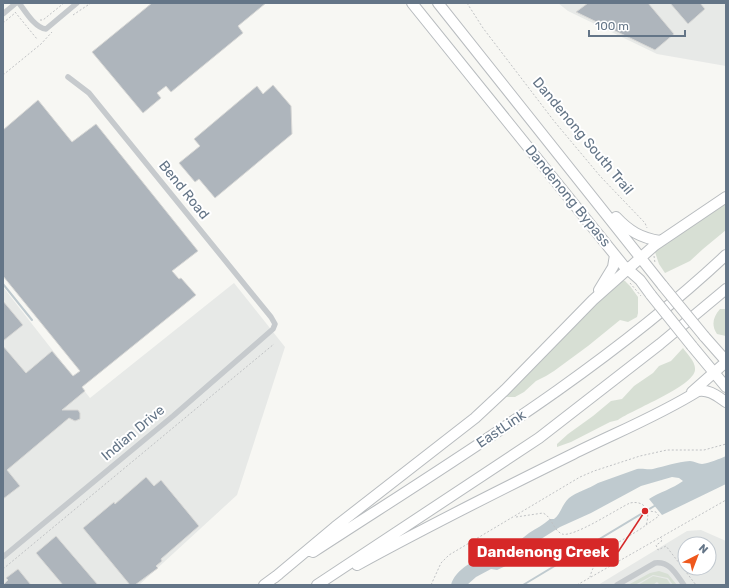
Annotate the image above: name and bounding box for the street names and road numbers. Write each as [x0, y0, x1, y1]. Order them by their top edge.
street label: Dandenong South Trail [529, 74, 637, 198]
street label: Dandenong Bypass [522, 142, 614, 250]
street label: Bend Road [155, 157, 213, 223]
street label: Indian Drive [98, 402, 168, 464]
street label: EastLink [473, 406, 530, 452]

